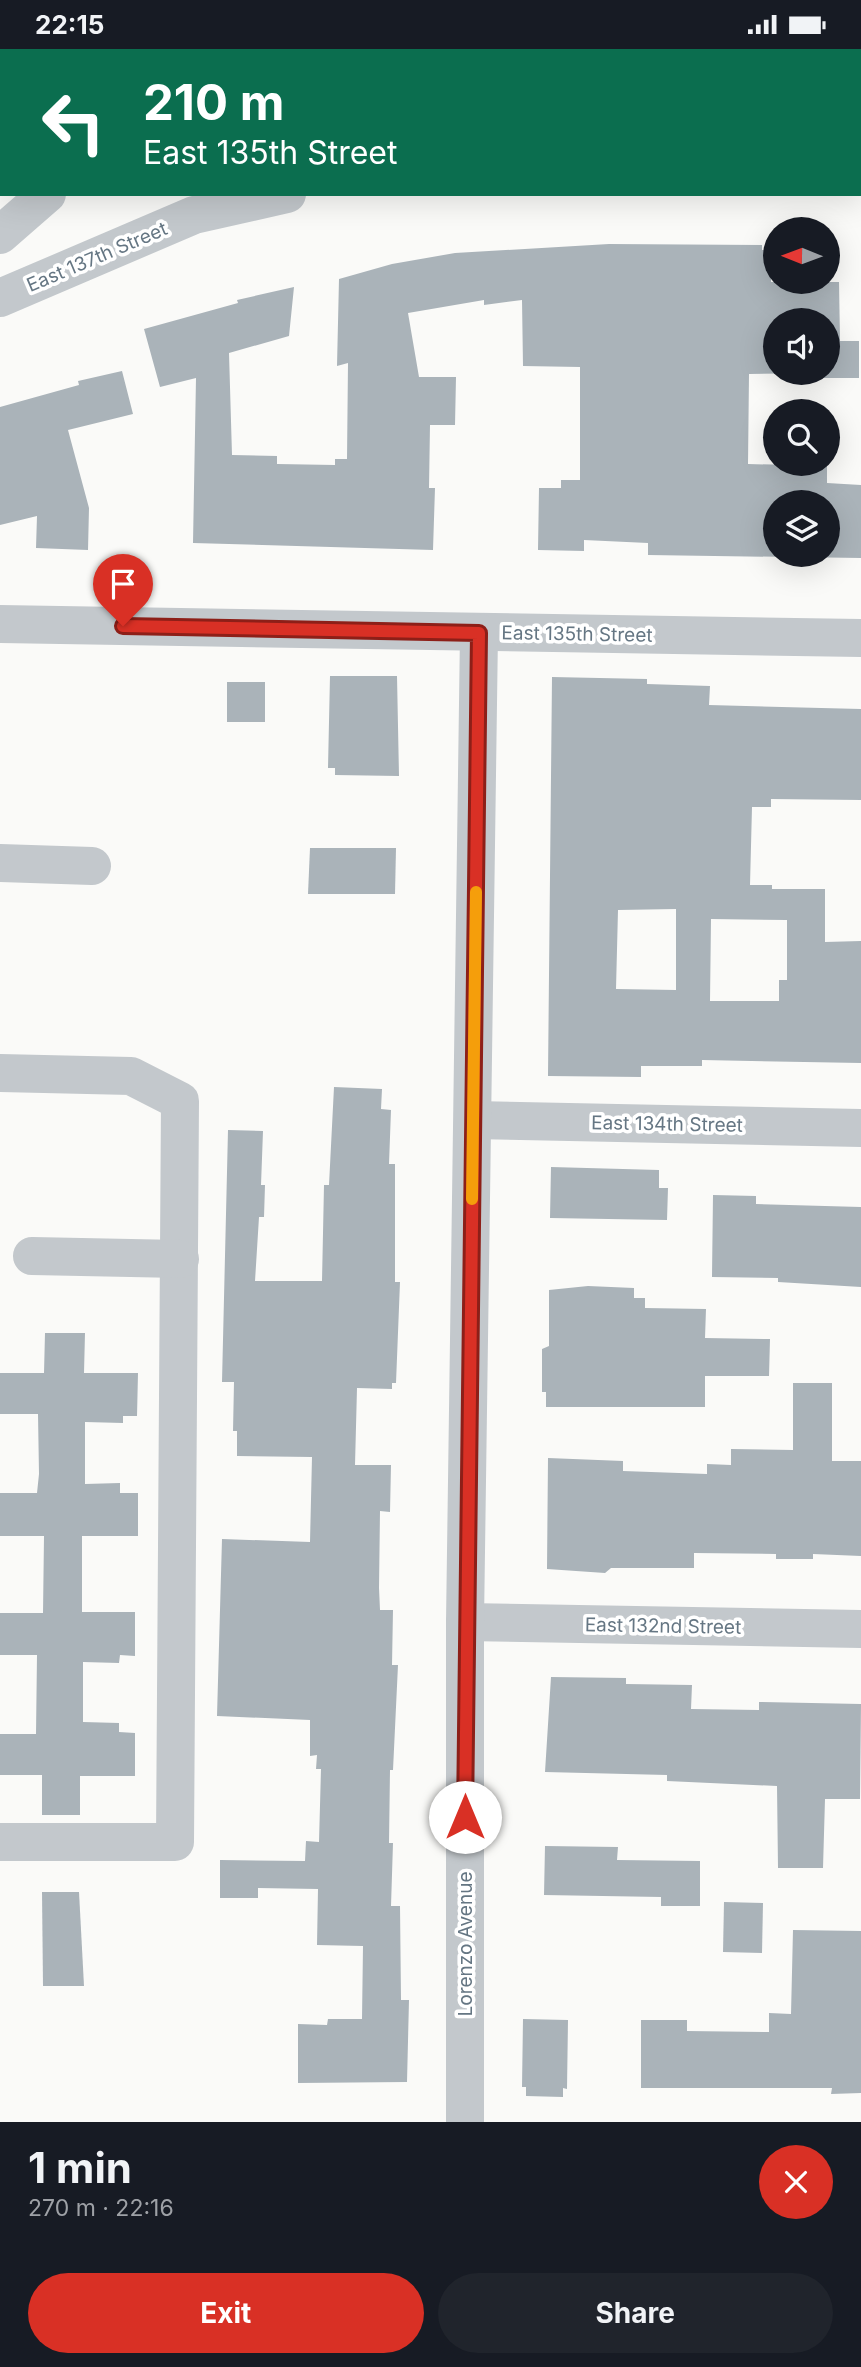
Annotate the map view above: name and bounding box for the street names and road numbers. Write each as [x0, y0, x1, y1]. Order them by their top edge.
street label: East 137th Street [23, 217, 171, 297]
street label: East 135th Street [501, 621, 653, 647]
street label: East 134th Street [591, 1111, 743, 1137]
street label: East 132nd Street [585, 1613, 741, 1639]
street label: Lorenzo Avenue [454, 1872, 477, 2016]

